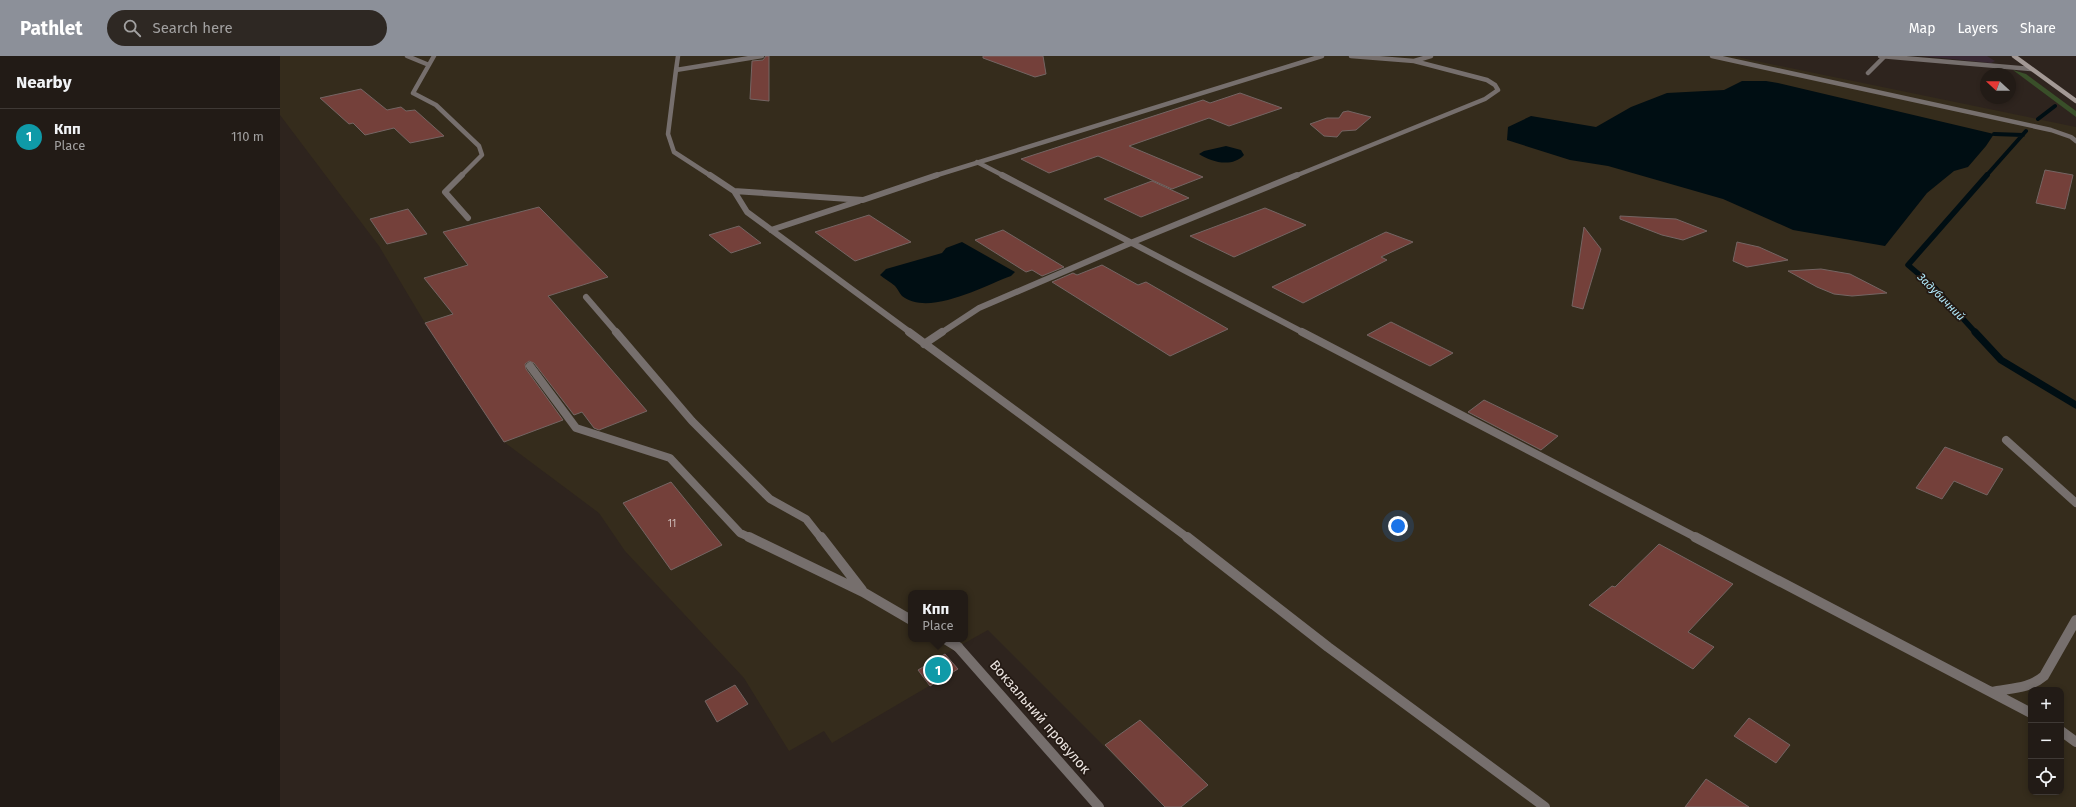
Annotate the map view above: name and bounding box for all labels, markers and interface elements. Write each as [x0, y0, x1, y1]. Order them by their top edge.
search box [107, 10, 387, 46]
text: Pathlet [20, 17, 83, 40]
icon: search [121, 17, 143, 39]
text: Search here [153, 19, 233, 37]
text: Map [1909, 20, 1935, 37]
text: Layers [1957, 20, 1998, 37]
text: Share [2020, 20, 2056, 37]
north arrow [1980, 68, 2016, 104]
text: Nearby [16, 72, 71, 93]
text: Кпп [54, 120, 81, 138]
text: 1 [26, 129, 32, 144]
text: 110 m [231, 129, 264, 144]
text: Place [54, 138, 85, 153]
water label: Задубичний [1914, 270, 1967, 323]
your location [1388, 516, 1408, 536]
house number: 11 [668, 518, 676, 530]
popup [908, 590, 968, 642]
text: Кпп [922, 600, 949, 618]
text: Place [922, 618, 954, 633]
pin: 1 [925, 655, 951, 685]
street label: Вокзальний провулок [986, 657, 1095, 778]
map controls [2028, 687, 2064, 795]
button: + [2028, 687, 2064, 723]
button: − [2028, 723, 2064, 759]
button: locate [2028, 759, 2064, 795]

